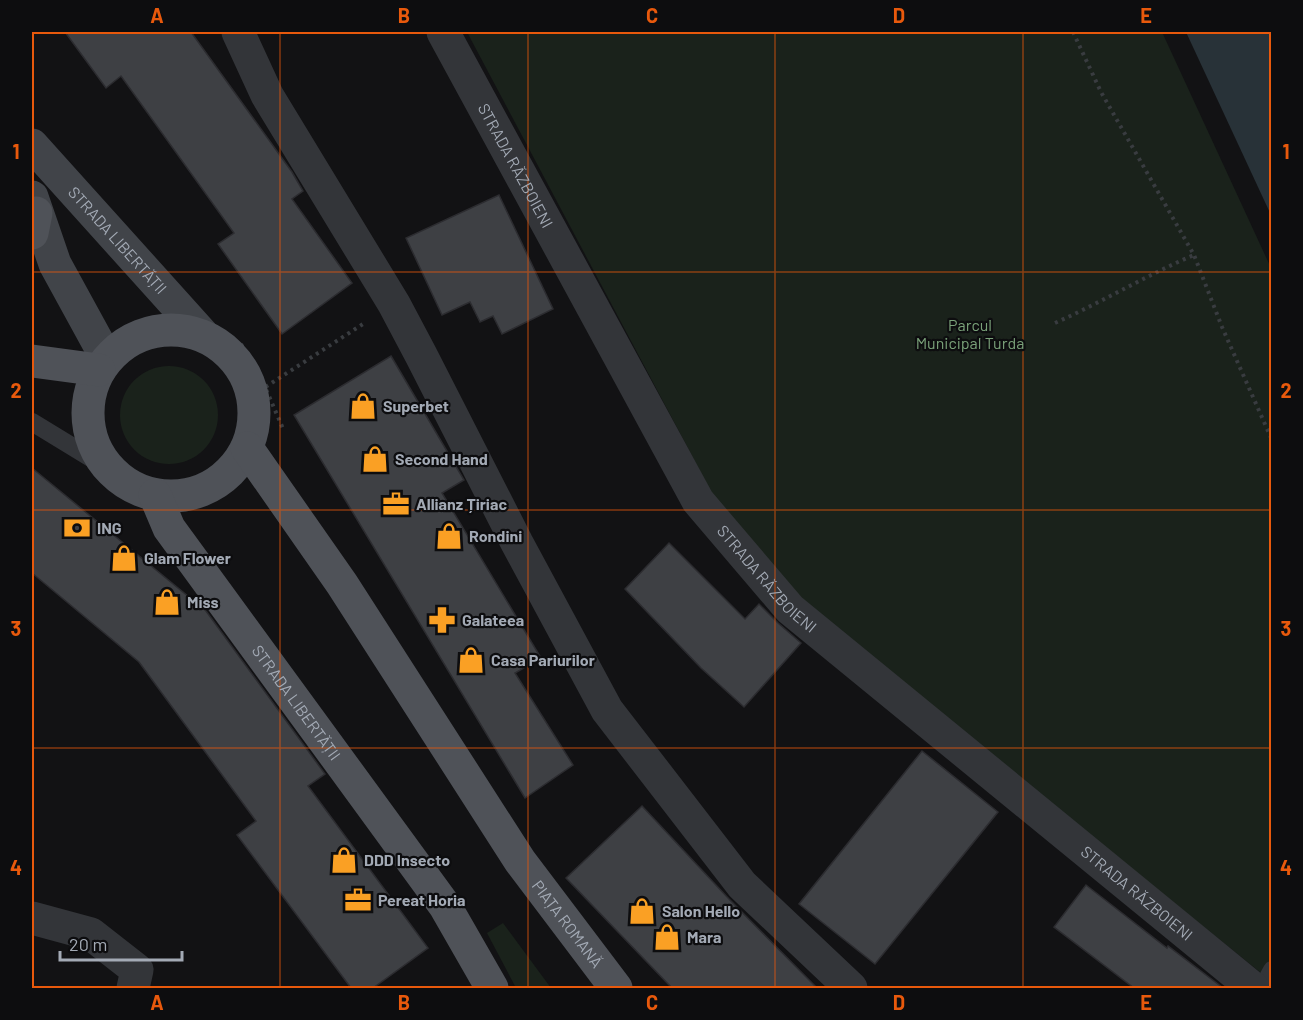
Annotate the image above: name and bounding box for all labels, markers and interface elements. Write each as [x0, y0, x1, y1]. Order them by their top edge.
text: A [150, 3, 164, 27]
text: B [398, 3, 410, 27]
text: C [646, 3, 658, 27]
text: D [893, 3, 905, 27]
text: E [1140, 3, 1152, 27]
street label: STRADA RĂZBOIENI [475, 100, 558, 231]
text: 1 [12, 139, 20, 163]
text: 1 [1282, 139, 1290, 163]
street label: STRADA LIBERTĂȚII [65, 182, 171, 297]
park label: Parcul Municipal Turda [916, 315, 1024, 352]
text: 2 [10, 378, 22, 402]
text: 2 [1280, 378, 1292, 402]
shop icon: Superbet [348, 391, 378, 421]
place label: Superbet [383, 396, 449, 415]
shop icon: Second Hand [360, 444, 390, 474]
place label: Second Hand [395, 449, 488, 468]
office icon: Allianz Țiriac [381, 489, 411, 519]
place label: Allianz Țiriac [416, 494, 507, 513]
bank icon: ING [62, 513, 92, 543]
place label: ING [97, 518, 122, 537]
shop icon: Rondini [434, 521, 464, 551]
street label: STRADA RĂZBOIENI [714, 521, 821, 636]
place label: Rondini [469, 526, 522, 545]
shop icon: Glam Flower [109, 543, 139, 573]
place label: Glam Flower [144, 548, 231, 567]
shop icon: Miss [152, 587, 182, 617]
place label: Miss [187, 592, 218, 611]
pharmacy icon: Galateea [427, 605, 457, 635]
place label: Galateea [462, 610, 524, 629]
text: 3 [11, 616, 21, 640]
text: 3 [1281, 616, 1291, 640]
street label: STRADA LIBERTĂȚII [249, 641, 345, 764]
shop icon: Casa Pariurilor [456, 645, 486, 675]
place label: Casa Pariurilor [491, 650, 595, 669]
street label: STRADA RĂZBOIENI [1078, 841, 1197, 944]
shop icon: DDD Insecto [329, 845, 359, 875]
place label: DDD Insecto [364, 850, 450, 869]
text: 4 [10, 855, 22, 879]
text: 4 [1280, 855, 1292, 879]
street label: PIAȚA ROMANĂ [529, 876, 607, 971]
office icon: Pereat Horia [343, 885, 373, 915]
place label: Pereat Horia [378, 890, 466, 909]
shop icon: Salon Hello [627, 896, 657, 926]
place label: Salon Hello [662, 901, 740, 920]
shop icon: Mara [652, 922, 682, 952]
scale bar [60, 924, 182, 962]
place label: Mara [687, 927, 721, 946]
text: 20 m [69, 933, 107, 955]
text: A [150, 990, 164, 1014]
text: B [398, 990, 410, 1014]
text: C [646, 990, 658, 1014]
text: D [893, 990, 905, 1014]
text: E [1140, 990, 1152, 1014]

